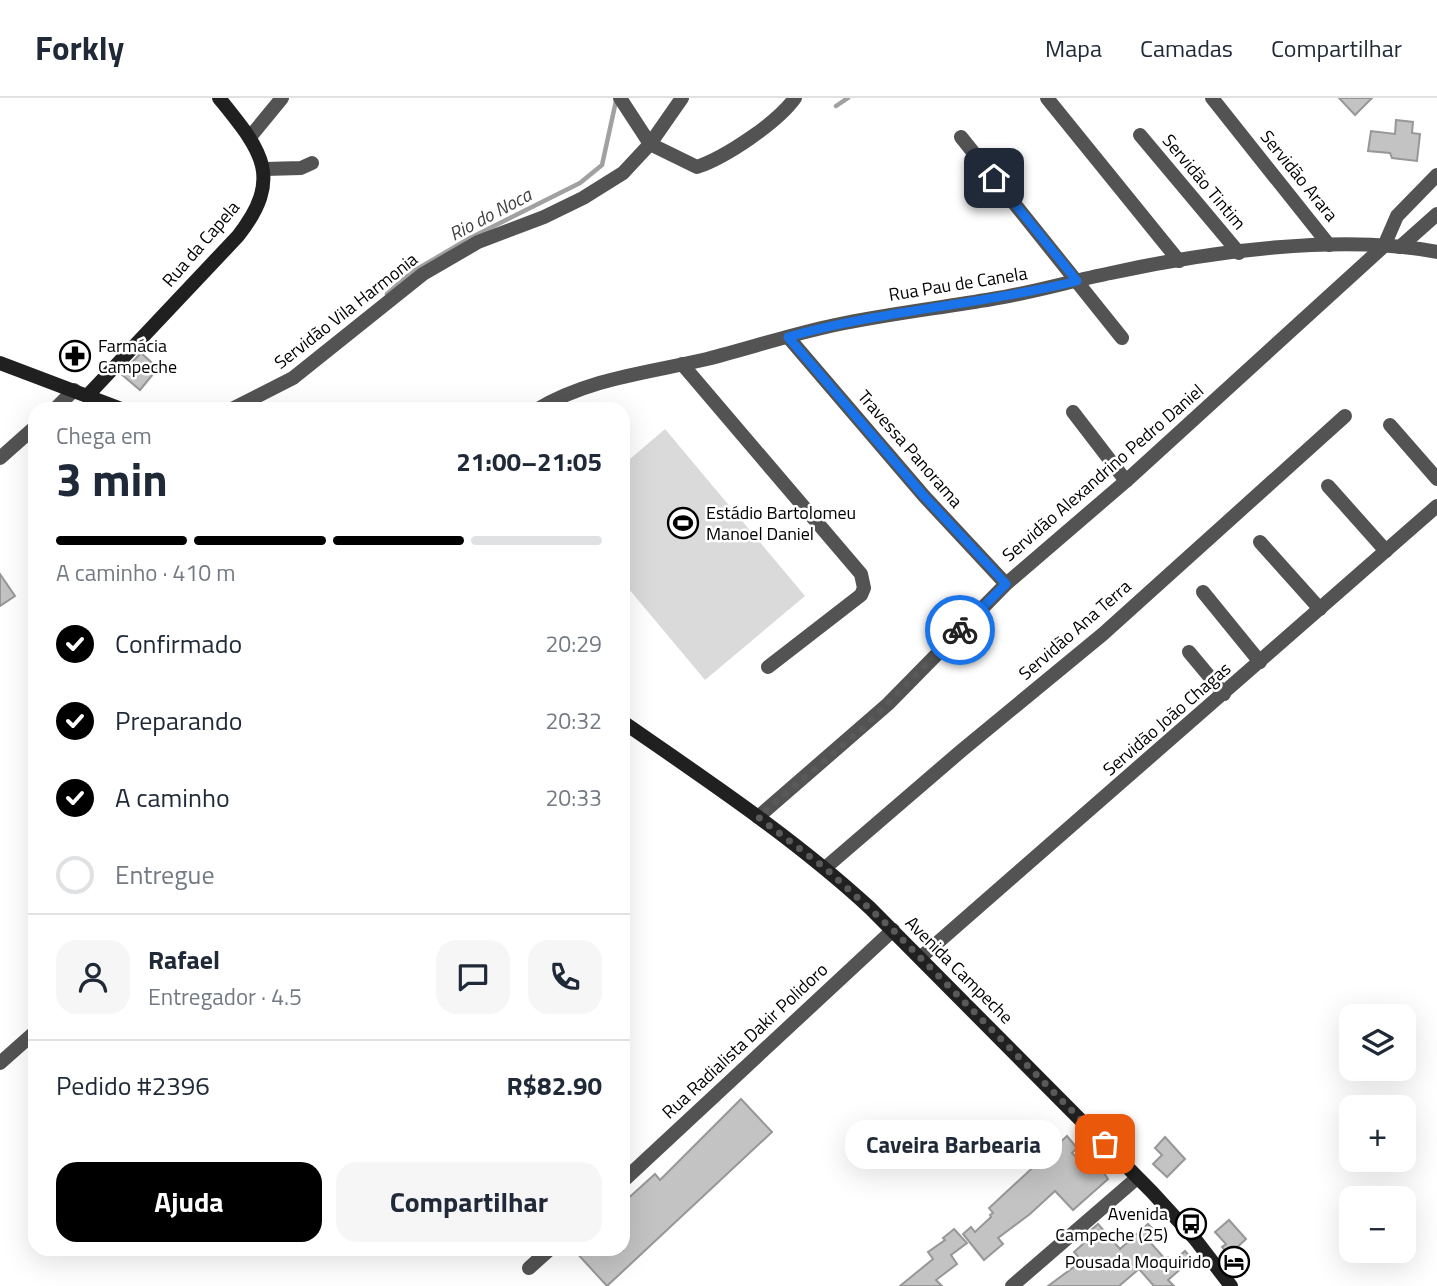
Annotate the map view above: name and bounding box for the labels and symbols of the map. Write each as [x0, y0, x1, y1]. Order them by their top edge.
street label: Servidão Arara [1254, 124, 1345, 227]
street label: Servidão Tintim [1156, 128, 1253, 236]
pin [964, 148, 1024, 208]
water label: Rio do Noca [443, 179, 537, 247]
street label: Rua da Capela [155, 195, 246, 293]
street label: Servidão Vila Harmonia [268, 246, 423, 375]
street label: Rua Pau de Canela [887, 259, 1029, 308]
place label: Farmácia Campeche [98, 332, 177, 380]
pharmacy icon: Farmácia Campeche [58, 339, 92, 373]
street label: Servidão Alexandrino Pedro Daniel [996, 377, 1209, 568]
street label: Travessa Panorama [851, 384, 969, 514]
place label: Estádio Bartolomeu Manoel Daniel [706, 499, 856, 547]
sports icon: Estádio Bartolomeu Manoel Daniel [666, 506, 700, 540]
street label: Servidão Ana Terra [1012, 573, 1137, 686]
courier [925, 595, 995, 665]
street label: Servidão João Chagas [1097, 655, 1237, 782]
street label: Avenida Campeche [899, 909, 1020, 1030]
street label: Rua Radialista Dakir Polidoro [656, 956, 834, 1125]
pin [1075, 1114, 1135, 1174]
callout: Caveira Barbearia [846, 1119, 1063, 1168]
place label: Avenida Campeche (25) [1055, 1200, 1168, 1248]
bus stop icon: Avenida Campeche (25) [1174, 1207, 1208, 1241]
hotel icon: Pousada Moquirido [1217, 1245, 1251, 1279]
place label: Pousada Moquirido [1065, 1248, 1211, 1275]

